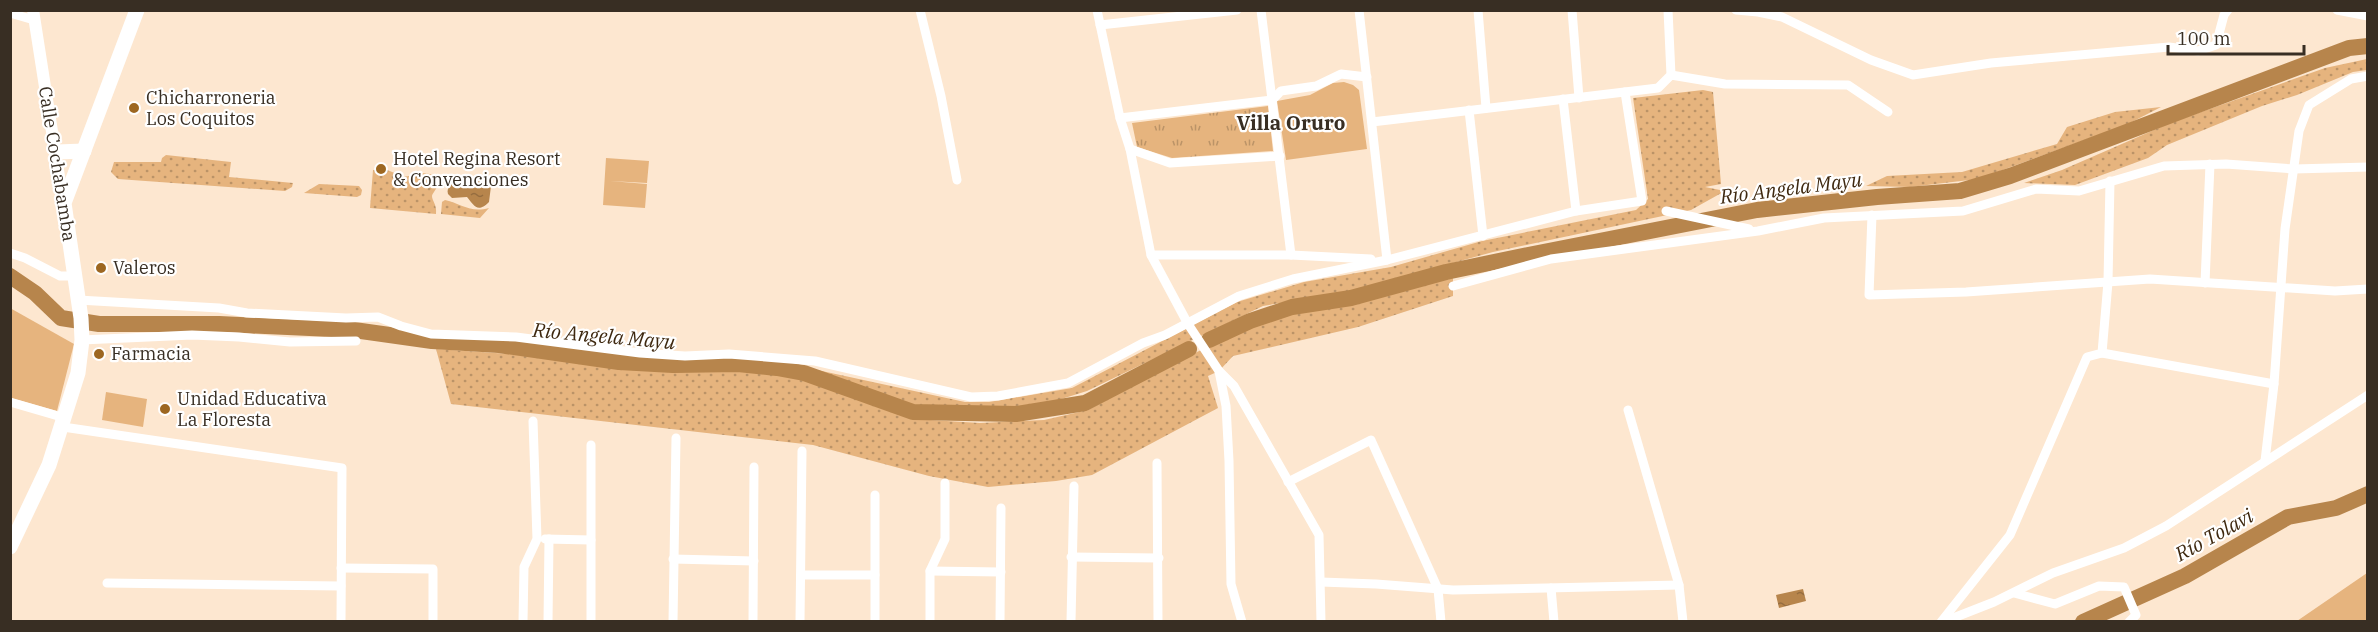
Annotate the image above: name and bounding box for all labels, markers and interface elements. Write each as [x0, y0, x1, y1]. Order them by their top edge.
scale bar [2168, 18, 2304, 56]
text: 100 m [2177, 27, 2231, 50]
street label: Calle Cochabamba [34, 85, 81, 243]
place label: Chicharroneria Los Coquitos [146, 86, 276, 130]
marker: Chicharroneria Los Coquitos [127, 101, 141, 115]
district label: Villa Oruro [1237, 109, 1345, 136]
place label: Hotel Regina Resort & Convenciones [393, 147, 560, 191]
marker: Hotel Regina Resort & Convenciones [374, 162, 388, 176]
water label: Río Angela Mayu [1717, 165, 1864, 210]
place label: Valeros [113, 256, 176, 279]
marker: Valeros [94, 261, 108, 275]
water label: Río Angela Mayu [531, 316, 677, 355]
place label: Farmacia [111, 342, 191, 365]
marker: Farmacia [92, 347, 106, 361]
place label: Unidad Educativa La Floresta [177, 387, 327, 431]
marker: Unidad Educativa La Floresta [158, 402, 172, 416]
water label: Río Tolavi [2169, 502, 2258, 568]

